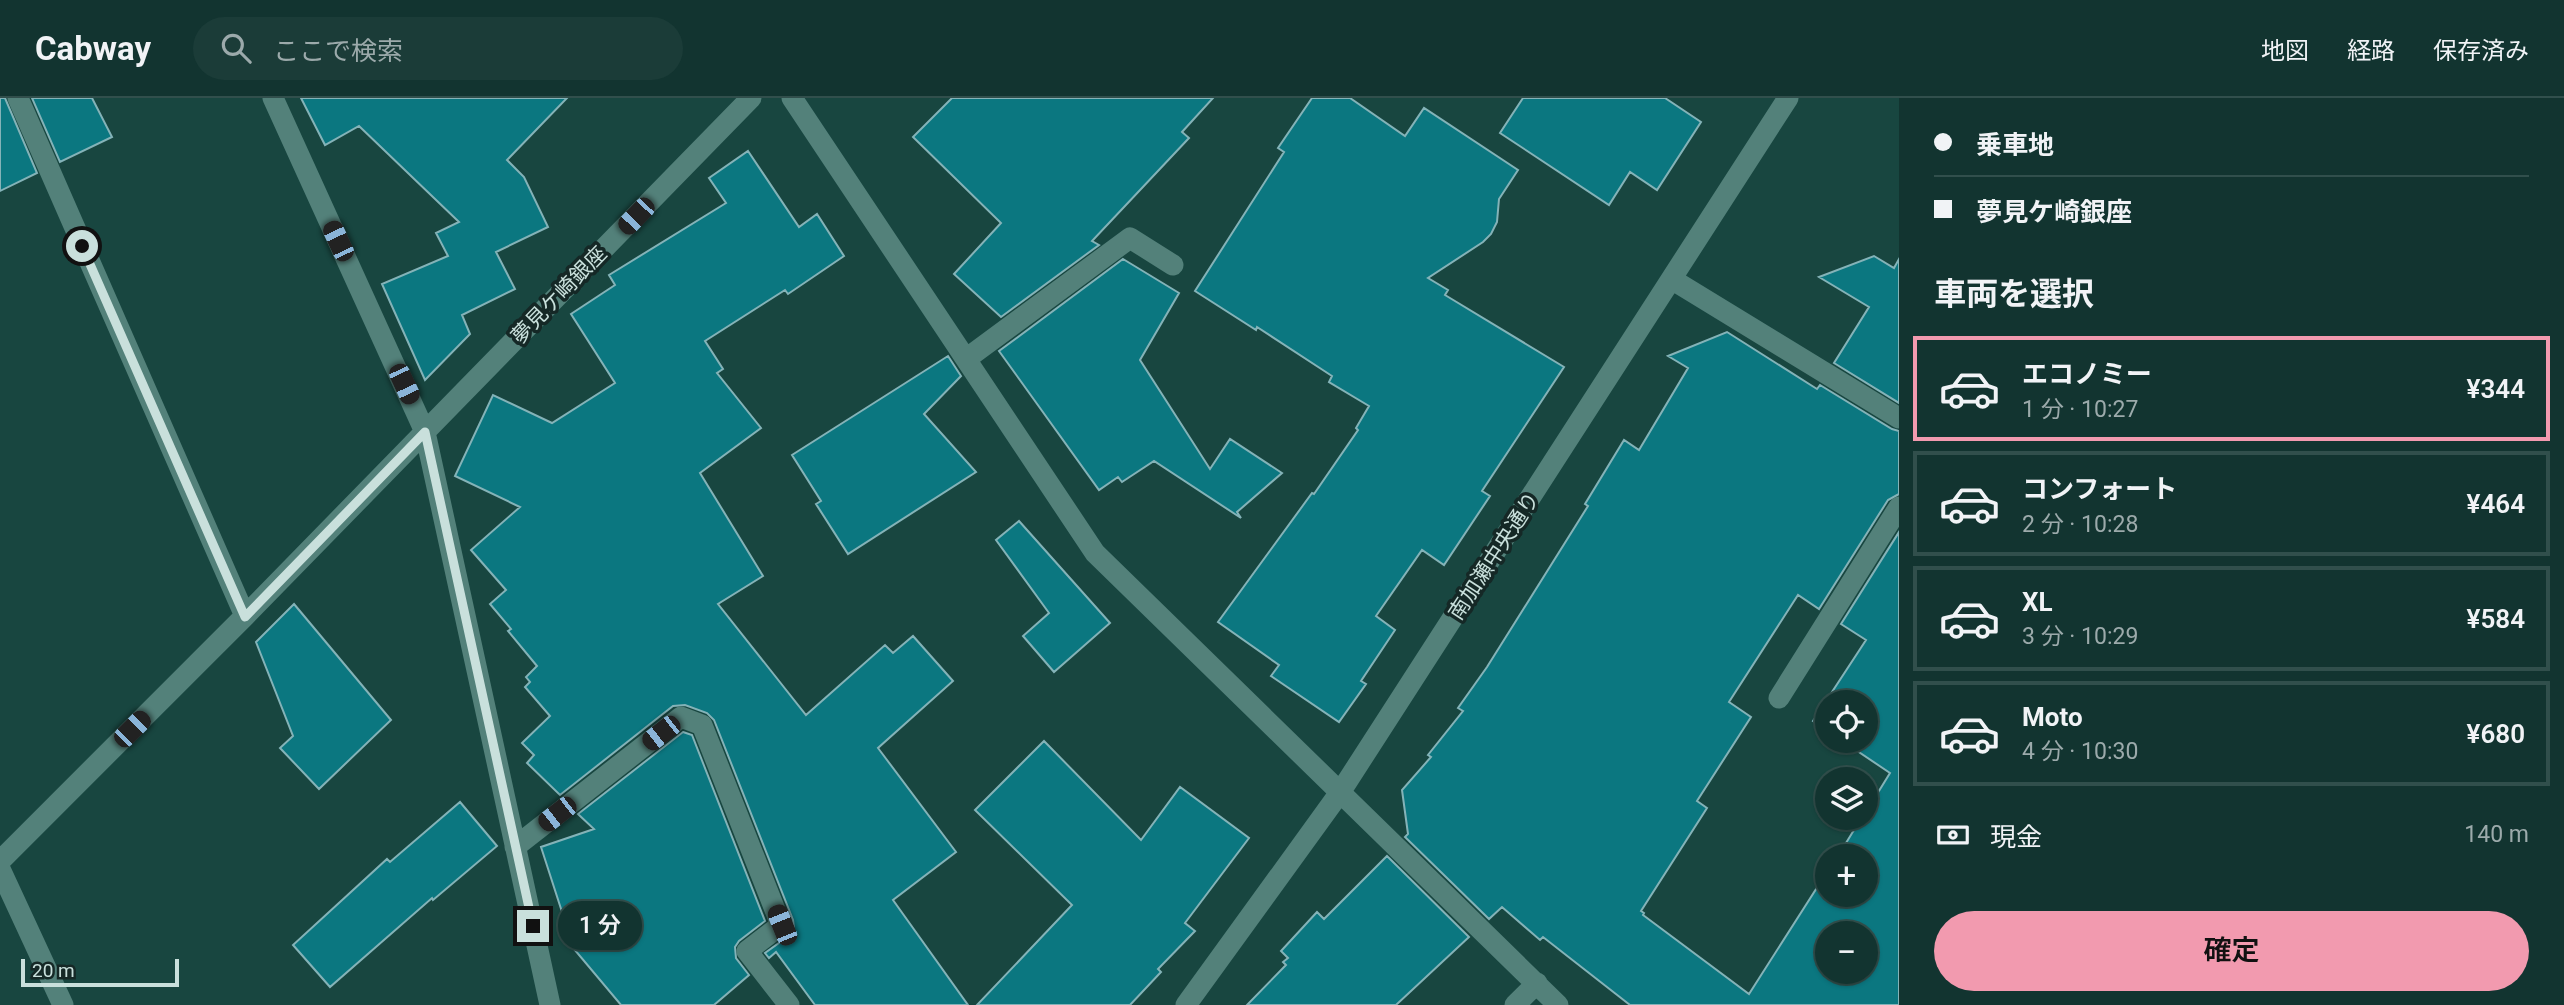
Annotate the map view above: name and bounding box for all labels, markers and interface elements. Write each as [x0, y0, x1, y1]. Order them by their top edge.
search box [193, 17, 683, 80]
text: Cabway [35, 29, 151, 68]
icon: search [217, 29, 255, 67]
text: ここで検索 [273, 36, 403, 66]
text: 地図 [2261, 37, 2309, 65]
text: 経路 [2347, 37, 2395, 65]
text: 保存済み [2433, 37, 2529, 65]
text: 乗車地 [1976, 130, 2054, 160]
car [614, 194, 659, 238]
text: 夢見ケ崎銀座 [1976, 197, 2132, 227]
car [320, 218, 357, 264]
route start [66, 230, 98, 262]
street label: 夢見ケ崎銀座 [507, 241, 611, 349]
text: 車両を選択 [1934, 275, 2094, 313]
icon: car [1938, 357, 2001, 420]
text: エコノミー [2022, 359, 2152, 389]
car [386, 361, 423, 407]
text: ¥344 [2467, 374, 2525, 404]
text: 1 分 · 10:27 [2022, 396, 2138, 423]
icon: car [1938, 472, 2001, 535]
text: コンフォート [2022, 474, 2177, 504]
street label: 南加瀬中央通り [1444, 488, 1544, 624]
text: ¥464 [2467, 489, 2525, 519]
text: 2 分 · 10:28 [2022, 511, 2138, 538]
icon: car [1938, 587, 2001, 650]
text: XL [2022, 587, 2053, 617]
text: ¥584 [2467, 604, 2525, 634]
text: 3 分 · 10:29 [2022, 623, 2138, 650]
map controls [1815, 690, 1878, 984]
button: locate [1815, 690, 1878, 753]
icon: car [1938, 702, 2001, 765]
text: Moto [2022, 702, 2083, 732]
car [110, 707, 155, 751]
car [638, 712, 685, 754]
text: ¥680 [2467, 719, 2525, 749]
text: 4 分 · 10:30 [2022, 738, 2138, 765]
button: layers [1815, 767, 1878, 830]
car [534, 793, 581, 835]
icon: cash [1934, 816, 1972, 854]
text: 140 m [2464, 821, 2529, 848]
text: 現金 [1990, 822, 2042, 852]
button: + [1815, 844, 1878, 907]
callout: 1 分 [558, 902, 642, 950]
car [765, 902, 800, 948]
route end [517, 910, 549, 942]
button: 確定 [1934, 911, 2529, 991]
text: 1 分 [579, 912, 621, 939]
button: − [1815, 921, 1878, 984]
scale bar [21, 956, 178, 988]
text: 20 m [32, 959, 75, 982]

